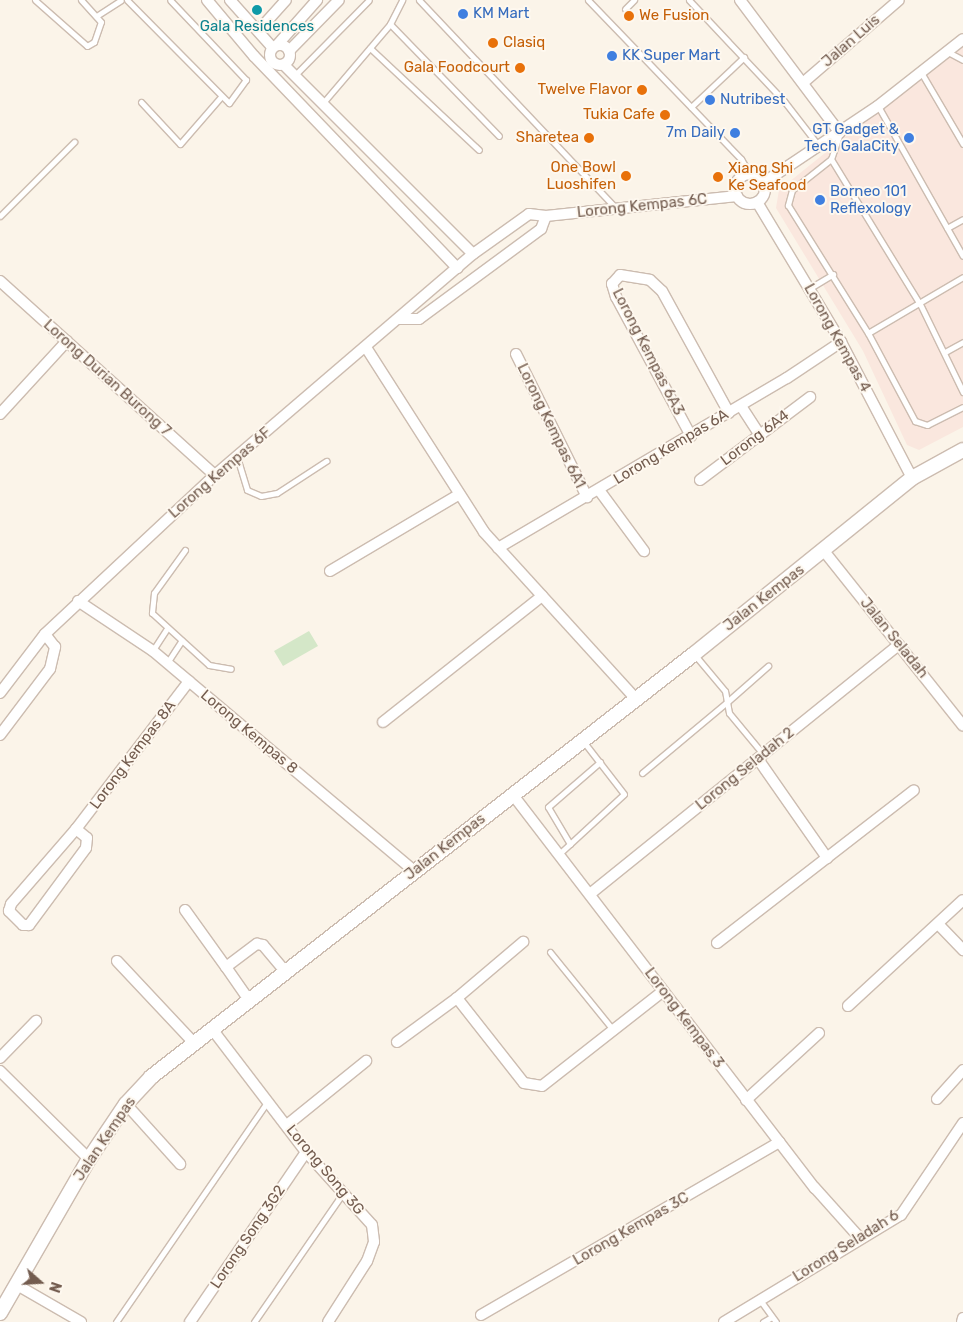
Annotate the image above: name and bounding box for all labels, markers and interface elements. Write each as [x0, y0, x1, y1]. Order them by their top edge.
marker: Gala Residences [251, 4, 263, 16]
place label: KM Mart [473, 5, 529, 23]
place label: We Fusion [639, 7, 709, 25]
marker: KM Mart [457, 8, 469, 20]
marker: We Fusion [623, 10, 635, 22]
street label: Jalan Luis [818, 11, 884, 71]
place label: Gala Residences [200, 18, 314, 36]
place label: Clasiq [503, 34, 545, 52]
marker: Clasiq [487, 37, 499, 49]
place label: KK Super Mart [622, 47, 721, 65]
marker: KK Super Mart [606, 50, 618, 62]
place label: Gala Foodcourt [404, 59, 510, 77]
marker: Gala Foodcourt [514, 62, 526, 74]
place label: Twelve Flavor [538, 81, 632, 99]
marker: Twelve Flavor [636, 84, 648, 96]
place label: Nutribest [720, 91, 785, 109]
marker: Nutribest [704, 94, 716, 106]
place label: Tukia Cafe [583, 106, 655, 124]
marker: Tukia Cafe [659, 109, 671, 121]
place label: GT Gadget & Tech GalaCity [804, 120, 899, 155]
place label: 7m Daily [666, 124, 725, 142]
marker: 7m Daily [729, 127, 741, 139]
place label: Sharetea [516, 129, 579, 147]
marker: Sharetea [583, 132, 595, 144]
marker: GT Gadget & Tech GalaCity [903, 132, 915, 144]
place label: One Bowl Luoshifen [547, 158, 616, 193]
place label: Xiang Shi Ke Seafood [728, 159, 806, 194]
marker: One Bowl Luoshifen [620, 170, 632, 182]
marker: Xiang Shi Ke Seafood [712, 171, 724, 183]
place label: Borneo 101 Reflexology [830, 182, 911, 217]
street label: Lorong Kempas 6C [576, 190, 708, 222]
marker: Borneo 101 Reflexology [814, 194, 826, 206]
street label: Lorong Kempas 4 [800, 281, 874, 395]
street label: Lorong Kempas 6A3 [608, 286, 688, 418]
street label: Lorong Durian Burong 7 [40, 316, 174, 440]
street label: Lorong Kempas 6A1 [513, 361, 589, 491]
street label: Lorong Kempas 6A [610, 406, 732, 488]
street label: Lorong 6A4 [717, 406, 793, 470]
street label: Lorong Kempas 6F [165, 424, 275, 522]
street label: Jalan Kempas [720, 561, 808, 635]
street label: Jalan Seladah [856, 594, 932, 682]
street label: Lorong Kempas 8 [197, 686, 301, 778]
street label: Lorong Kempas 8A [86, 697, 180, 813]
street label: Lorong Seladah 2 [692, 724, 798, 814]
street label: Jalan Kempas [401, 810, 489, 884]
street label: Lorong Kempas 3 [641, 964, 727, 1072]
street label: Jalan Kempas [70, 1094, 140, 1184]
street label: Lorong Song 3G [282, 1121, 368, 1219]
street label: Lorong Song 3G2 [207, 1182, 289, 1292]
street label: Lorong Kempas 3C [570, 1189, 692, 1269]
street label: Lorong Seladah 6 [790, 1206, 902, 1286]
north arrow [15, 1257, 65, 1307]
text: N [45, 1280, 64, 1295]

